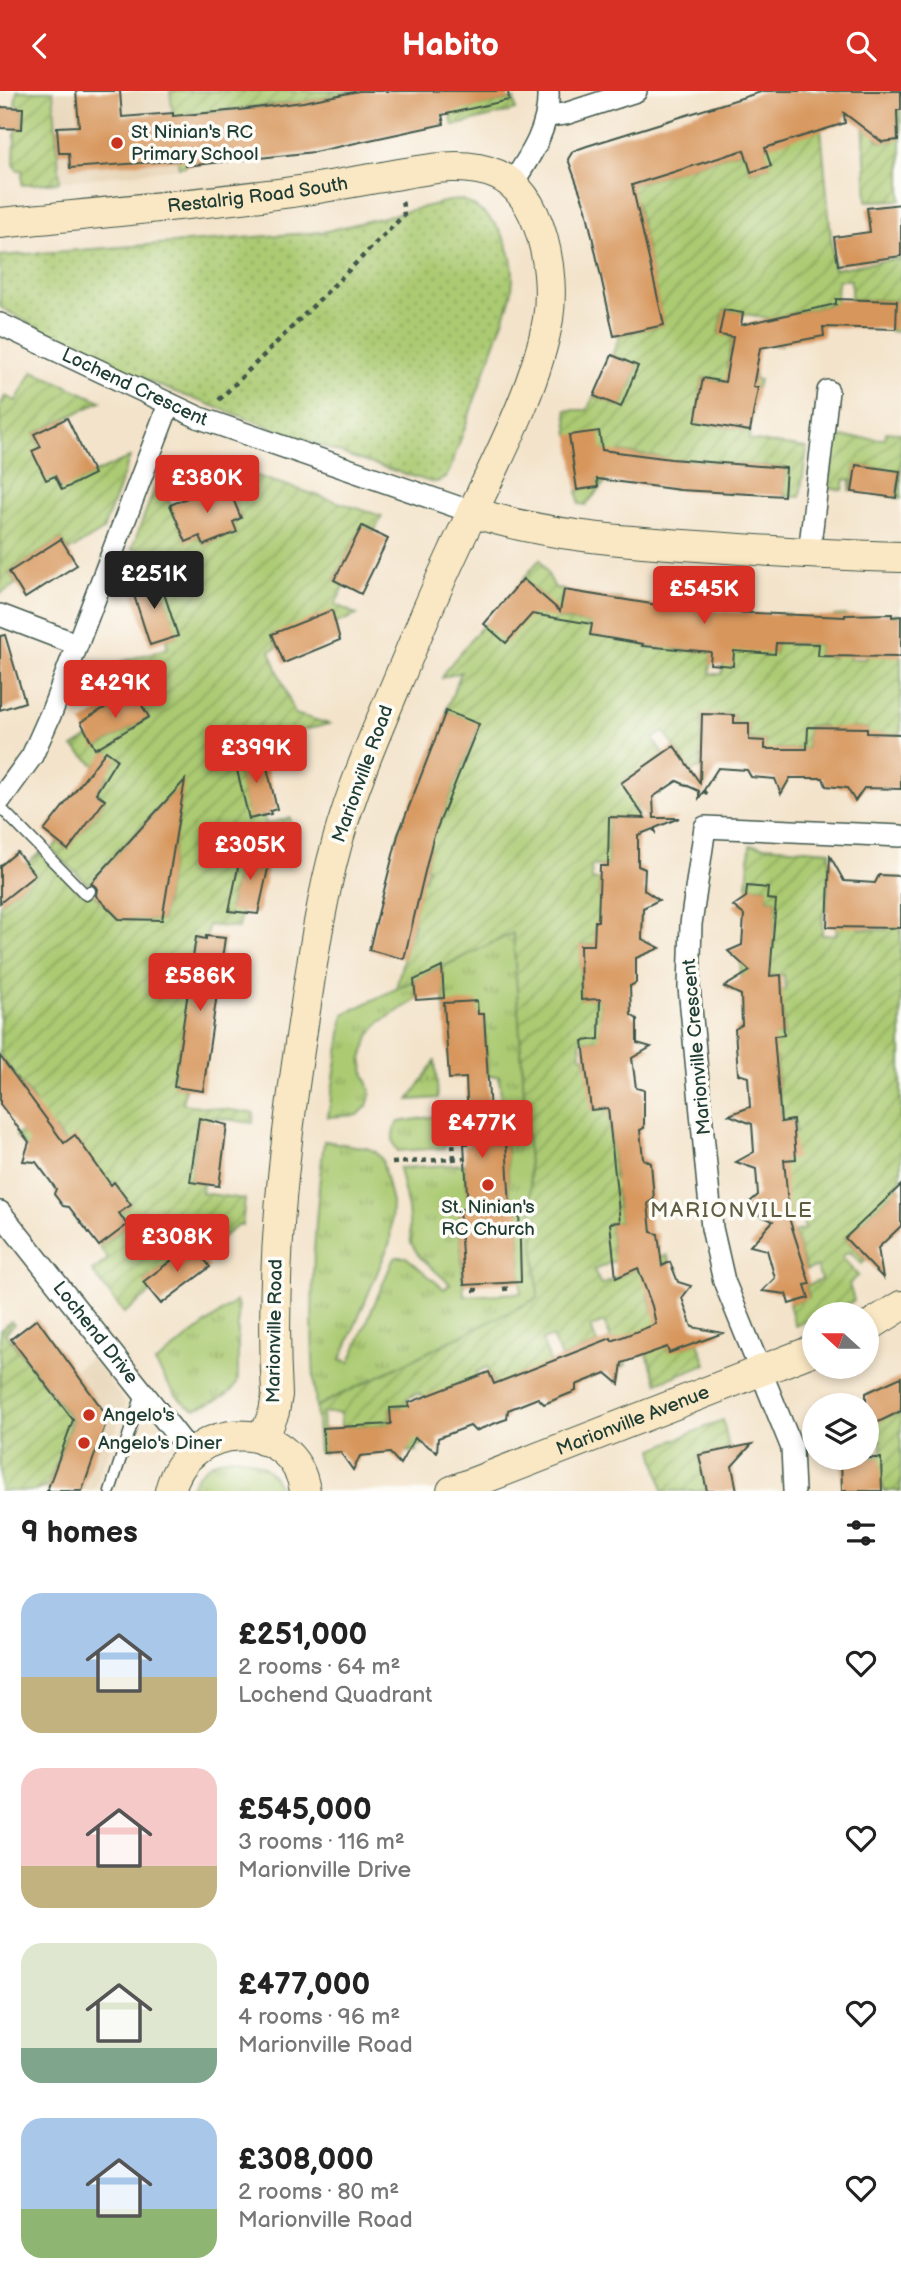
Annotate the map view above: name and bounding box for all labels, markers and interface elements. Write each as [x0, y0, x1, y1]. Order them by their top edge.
text: Habito [402, 26, 499, 65]
icon: back [21, 27, 59, 65]
icon: search [842, 27, 880, 65]
place label: St Ninian's RC Primary School [131, 121, 259, 166]
marker: St Ninian's RC Primary School [109, 135, 125, 151]
street label: Restalrig Road South [166, 172, 350, 218]
street label: Lochend Crescent [58, 343, 211, 431]
pin: £380K [158, 455, 256, 515]
text: £380K [171, 464, 243, 492]
pin: £251K [105, 552, 203, 611]
text: £251K [121, 560, 187, 588]
pin: £545K [655, 567, 753, 626]
text: £545K [669, 575, 739, 603]
pin: £429K [66, 661, 164, 720]
text: £429K [80, 669, 150, 697]
street label: Marionville Road [328, 702, 398, 846]
pin: £399K [207, 725, 305, 785]
text: £399K [221, 734, 291, 762]
pin: £305K [201, 823, 299, 882]
text: £305K [215, 831, 285, 859]
pin: £586K [151, 953, 249, 1013]
street label: Marionville Crescent [678, 958, 716, 1136]
text: £586K [165, 962, 235, 990]
pin: £477K [433, 1101, 531, 1160]
text: £477K [448, 1109, 516, 1137]
marker: St. Ninian's RC Church [480, 1177, 496, 1193]
place label: St. Ninian's RC Church [441, 1196, 535, 1241]
district label: MARIONVILLE [650, 1198, 814, 1223]
pin: £308K [128, 1215, 226, 1274]
text: £308K [141, 1223, 213, 1251]
street label: Marionville Road [262, 1259, 288, 1403]
street label: Lochend Drive [48, 1277, 143, 1389]
north arrow [802, 1302, 878, 1379]
map controls [802, 1302, 879, 1470]
street label: Marionville Avenue [553, 1380, 713, 1461]
button: layers [802, 1393, 879, 1470]
place label: Angelo's [103, 1404, 175, 1427]
marker: Angelo's [81, 1407, 97, 1423]
place label: Angelo's Diner [98, 1432, 223, 1455]
marker: Angelo's Diner [76, 1435, 92, 1451]
icon: filters [842, 1514, 880, 1552]
text: 9 homes [21, 1515, 138, 1551]
text: £251,000 [238, 1617, 367, 1653]
icon: home [77, 1621, 161, 1705]
icon: heart [842, 1644, 880, 1682]
text: 2 rooms · 64 m² [238, 1653, 400, 1681]
text: Lochend Quadrant [238, 1681, 432, 1709]
text: £545,000 [238, 1792, 372, 1828]
icon: home [77, 1796, 161, 1880]
icon: heart [842, 1819, 880, 1857]
text: 3 rooms · 116 m² [238, 1828, 405, 1856]
text: Marionville Drive [238, 1856, 411, 1884]
text: £477,000 [238, 1967, 370, 2003]
icon: home [77, 1971, 161, 2055]
icon: heart [842, 1994, 880, 2032]
text: 4 rooms · 96 m² [238, 2003, 400, 2031]
text: Marionville Road [238, 2031, 413, 2059]
text: £308,000 [238, 2142, 374, 2178]
icon: home [77, 2146, 161, 2230]
icon: heart [842, 2169, 880, 2207]
text: 2 rooms · 80 m² [238, 2178, 399, 2206]
text: Marionville Road [238, 2206, 413, 2234]

